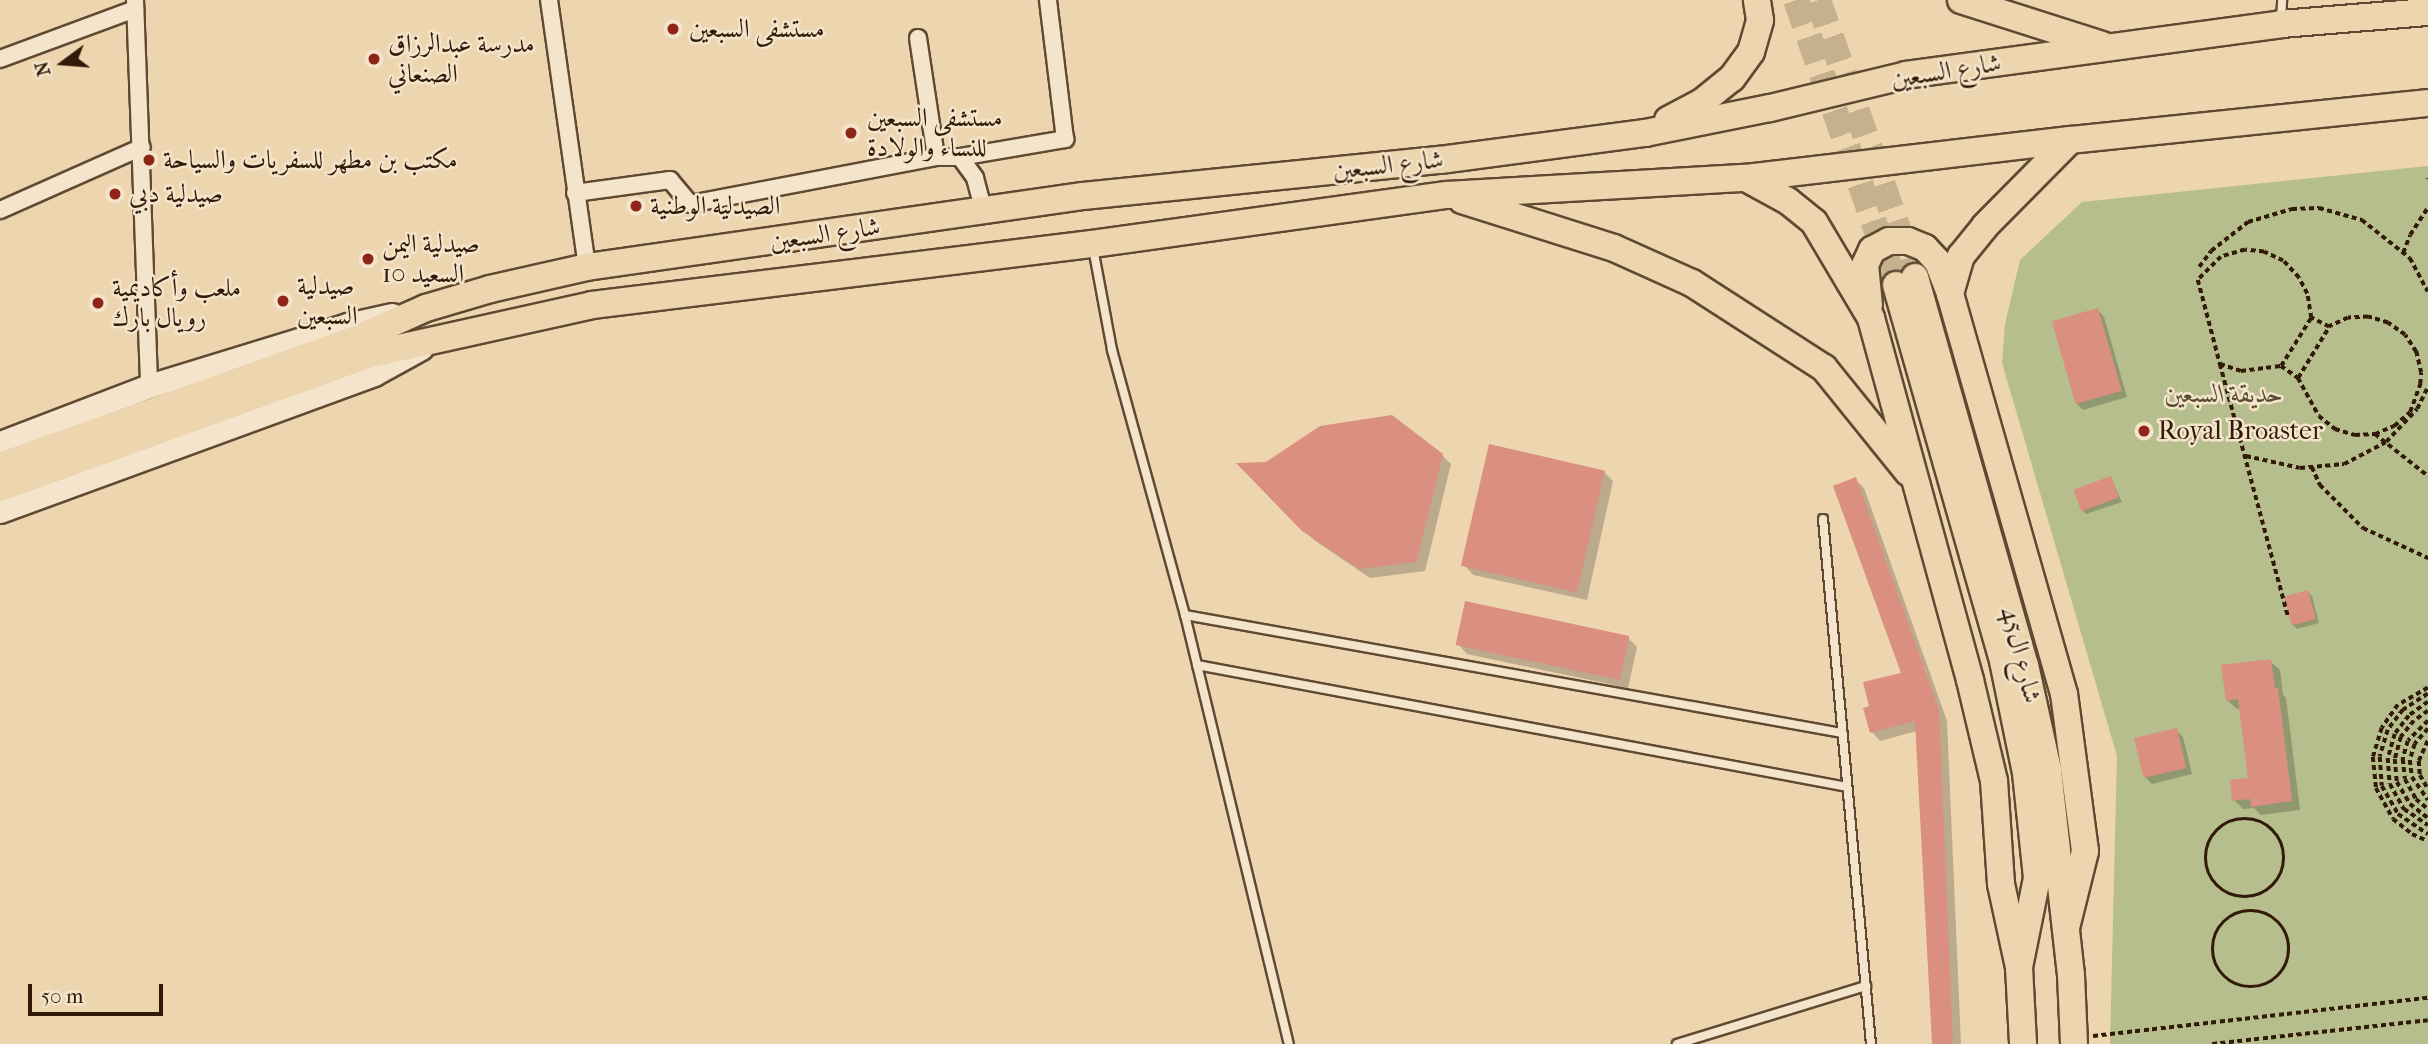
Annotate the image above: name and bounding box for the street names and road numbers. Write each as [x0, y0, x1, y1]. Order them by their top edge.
street label: شارع السبعين [1889, 47, 2003, 95]
street label: شارع السبعين [1331, 144, 1445, 186]
street label: شارع السبعين [768, 211, 882, 257]
street label: شارع ال45 [1994, 604, 2048, 706]

